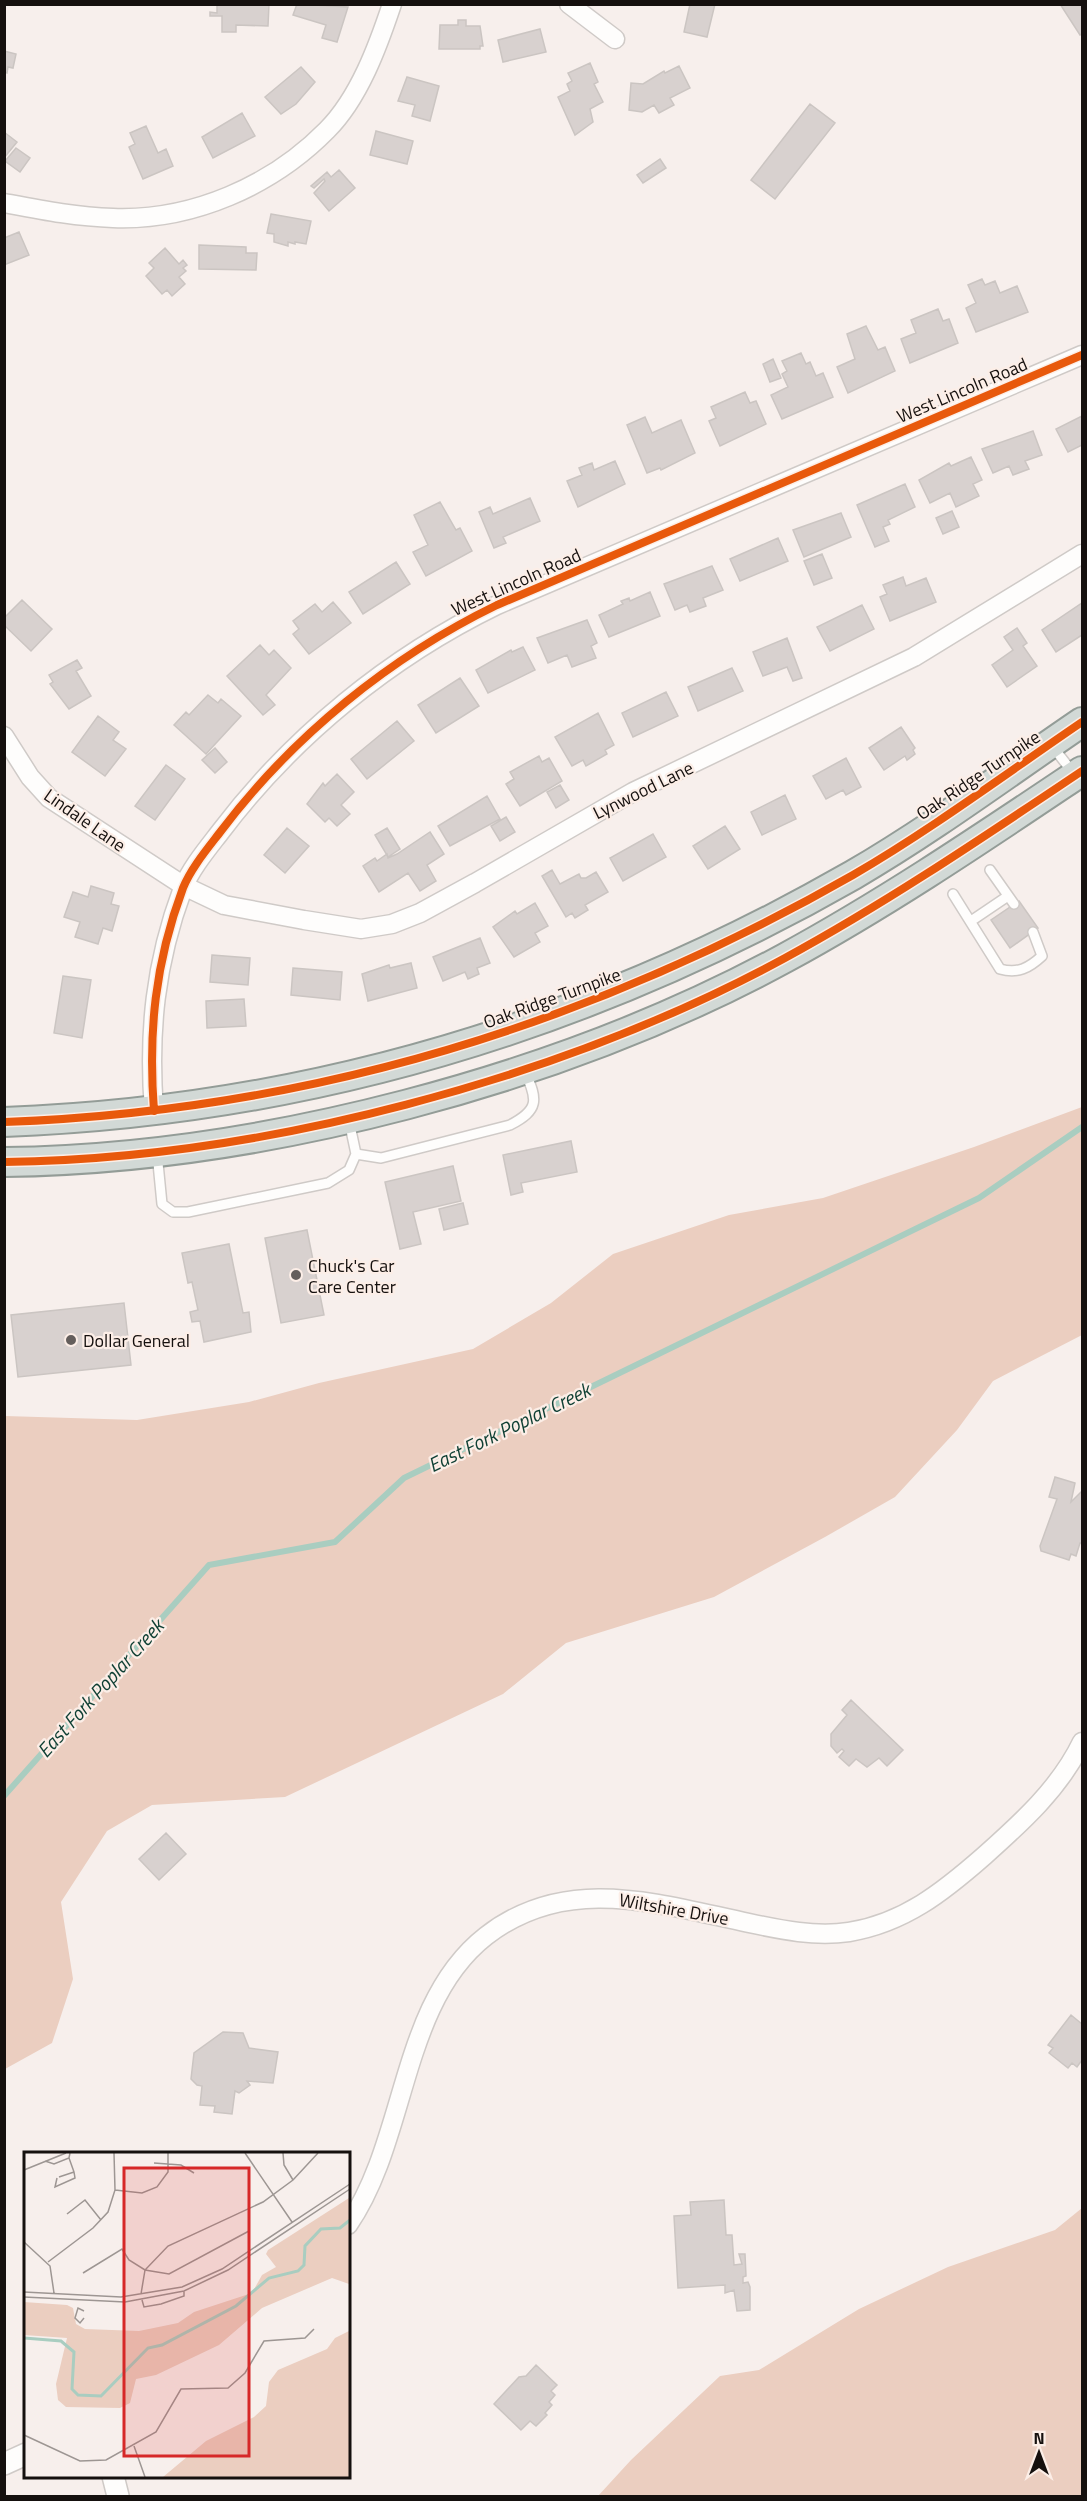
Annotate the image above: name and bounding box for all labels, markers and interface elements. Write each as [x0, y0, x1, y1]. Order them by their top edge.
street label: West Lincoln Road [892, 350, 1032, 430]
street label: West Lincoln Road [447, 541, 585, 623]
street label: Oak Ridge Turnpike [911, 723, 1045, 827]
street label: Lynwood Lane [588, 754, 698, 826]
street label: Lindale Lane [39, 782, 131, 858]
street label: Oak Ridge Turnpike [479, 961, 625, 1035]
place label: Chuck's Car Care Center [308, 1252, 396, 1300]
marker: Chuck's Car Care Center [289, 1268, 303, 1282]
place label: Dollar General [83, 1327, 190, 1354]
marker: Dollar General [64, 1333, 78, 1347]
water label: East Fork Poplar Creek [422, 1373, 597, 1480]
water label: East Fork Poplar Creek [29, 1610, 172, 1764]
street label: Wiltshire Drive [617, 1886, 731, 1932]
inset map [24, 2152, 350, 2477]
north arrow [1009, 2423, 1069, 2483]
text: N [1033, 2426, 1045, 2450]

